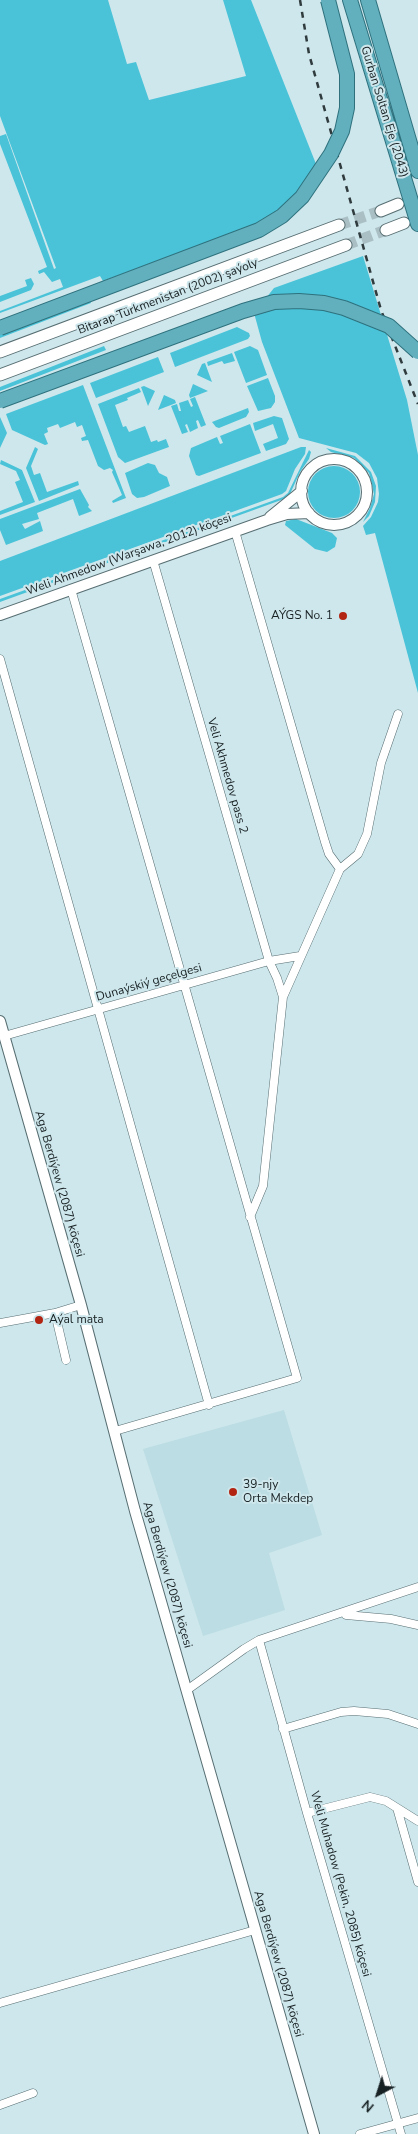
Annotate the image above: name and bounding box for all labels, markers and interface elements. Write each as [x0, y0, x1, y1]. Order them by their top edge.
street label: Gurban Soltan Eje (2043) [357, 45, 411, 179]
street label: Bitarap Türkmenistan (2002) şaýoly [76, 256, 260, 338]
street label: Weli Ahmedow (Warşawa, 2012) köçesi [24, 511, 234, 599]
place label: AÝGS No. 1 [271, 609, 333, 623]
marker: AÝGS No. 1 [337, 610, 349, 622]
street label: Veli Akhmedov pass 2 [204, 717, 250, 835]
street label: Dunaýskiý geçelgesi [94, 961, 204, 1005]
street label: Aga Berdiýew (2087) köçesi [31, 1109, 87, 1259]
place label: Aýal mata [49, 1313, 104, 1327]
marker: Aýal mata [33, 1314, 45, 1326]
place label: 39-njy Orta Mekdep [243, 1478, 313, 1506]
marker: 39-njy Orta Mekdep [227, 1486, 239, 1498]
street label: Aga Berdiýew (2087) köçesi [139, 1500, 195, 1650]
street label: Weli Muhadow (Pekin, 2085) köçesi [307, 1789, 373, 1979]
street label: Aga Berdiýew (2087) köçesi [250, 1889, 306, 2039]
north arrow [353, 2069, 403, 2119]
text: N [358, 2095, 378, 2117]

